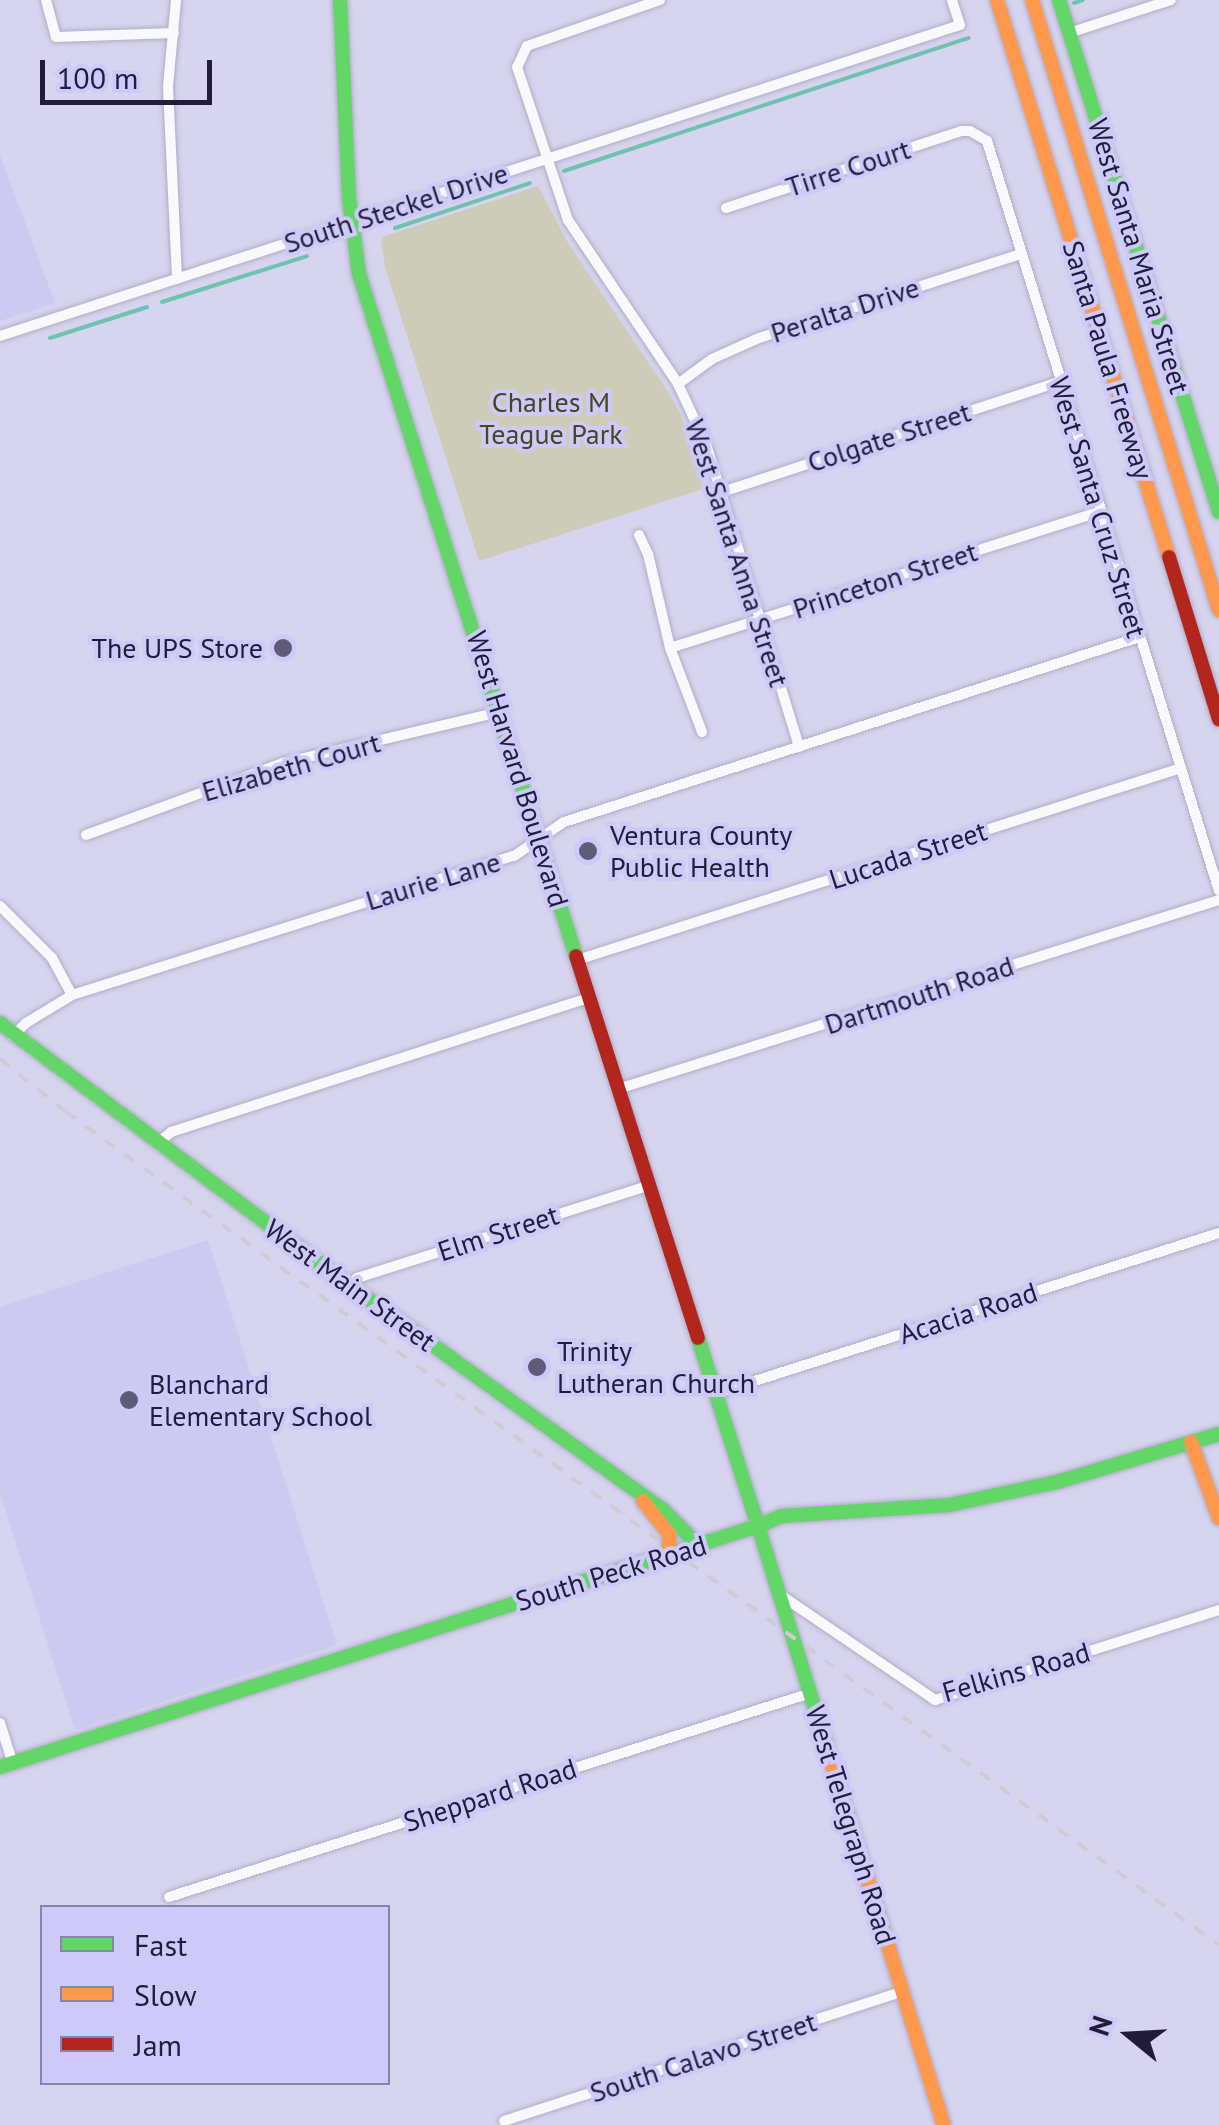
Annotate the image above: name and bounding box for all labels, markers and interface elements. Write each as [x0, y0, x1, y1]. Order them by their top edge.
scale bar [45, 40, 218, 102]
text: 100 m [57, 58, 138, 97]
street label: West Santa Maria Street [1081, 114, 1197, 398]
street label: Tirre Court [782, 132, 914, 204]
street label: South Steckel Drive [280, 156, 512, 260]
street label: Santa Paula Freeway [1056, 237, 1160, 483]
street label: Peralta Drive [767, 270, 923, 350]
street label: West Santa Cruz Street [1042, 372, 1154, 642]
park label: Charles M Teague Park [479, 385, 623, 451]
street label: Colgate Street [803, 395, 975, 479]
street label: West Santa Anna Street [678, 415, 796, 691]
street label: Princeton Street [789, 534, 981, 626]
street label: West Harvard Boulevard [460, 627, 576, 911]
place label: The UPS Store [91, 631, 263, 665]
marker: The UPS Store [272, 637, 294, 659]
street label: Elizabeth Court [198, 726, 384, 808]
street label: Lucada Street [825, 814, 991, 896]
place label: Ventura County Public Health [610, 818, 792, 884]
marker: Ventura County Public Health [575, 838, 601, 864]
street label: Laurie Lane [362, 845, 504, 917]
street label: Dartmouth Road [820, 949, 1018, 1041]
street label: Elm Street [433, 1198, 563, 1268]
street label: West Main Street [258, 1212, 442, 1358]
street label: Acacia Road [895, 1275, 1041, 1351]
place label: Trinity Lutheran Church [557, 1334, 755, 1400]
marker: Trinity Lutheran Church [526, 1356, 548, 1378]
place label: Blanchard Elementary School [149, 1367, 373, 1433]
marker: Blanchard Elementary School [118, 1389, 140, 1411]
street label: South Peck Road [511, 1528, 711, 1618]
street label: Felkins Road [938, 1635, 1094, 1709]
street label: West Telegraph Road [799, 1701, 903, 1949]
street label: Sheppard Road [399, 1751, 581, 1839]
legend [40, 1905, 390, 2085]
text: Fast [134, 1925, 187, 1964]
text: Slow [134, 1975, 197, 2014]
north arrow [1079, 1985, 1179, 2085]
street label: South Calavo Street [586, 2005, 820, 2109]
text: N [1080, 2011, 1120, 2040]
text: Jam [134, 2025, 182, 2064]

